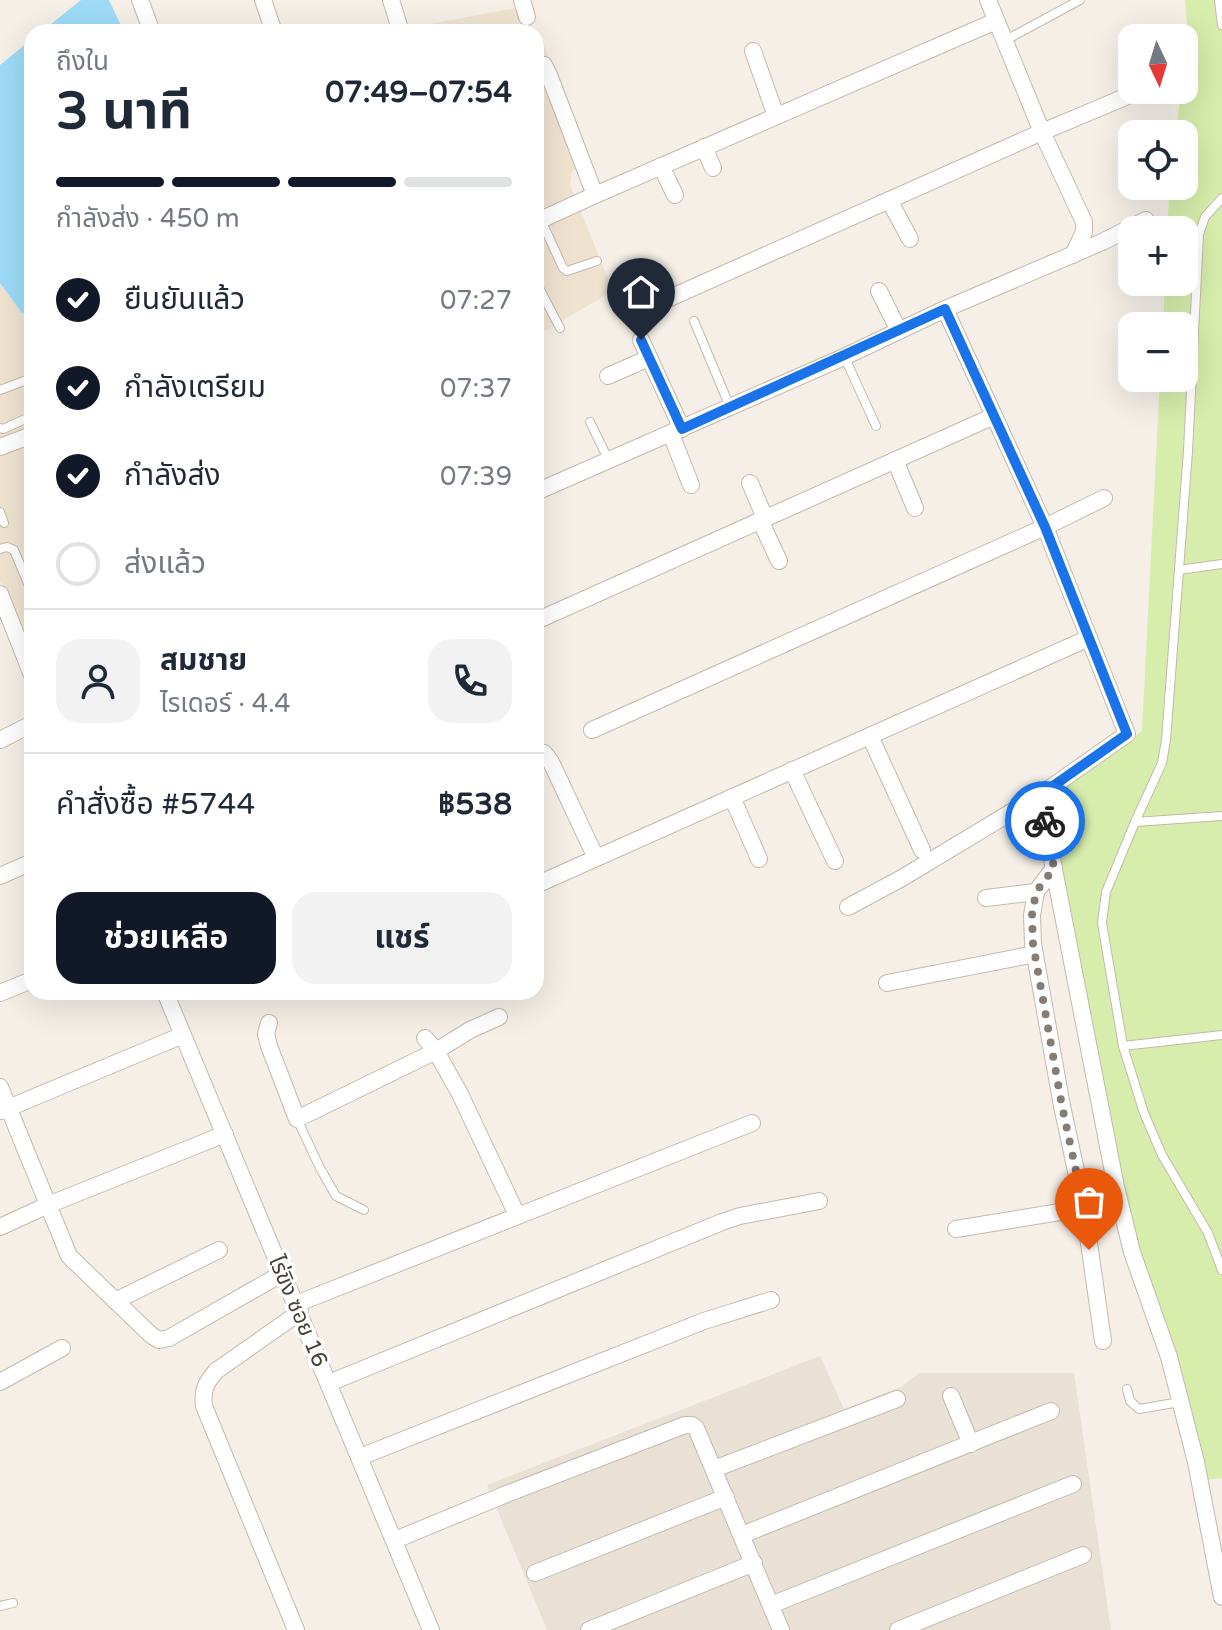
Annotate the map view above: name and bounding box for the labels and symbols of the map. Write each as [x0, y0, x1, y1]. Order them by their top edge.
north arrow [1118, 24, 1198, 104]
pin [607, 258, 675, 340]
courier [1005, 781, 1085, 861]
pin [1055, 1168, 1123, 1250]
street label: ไร่ขิง ซอย 16 [263, 1251, 333, 1371]

